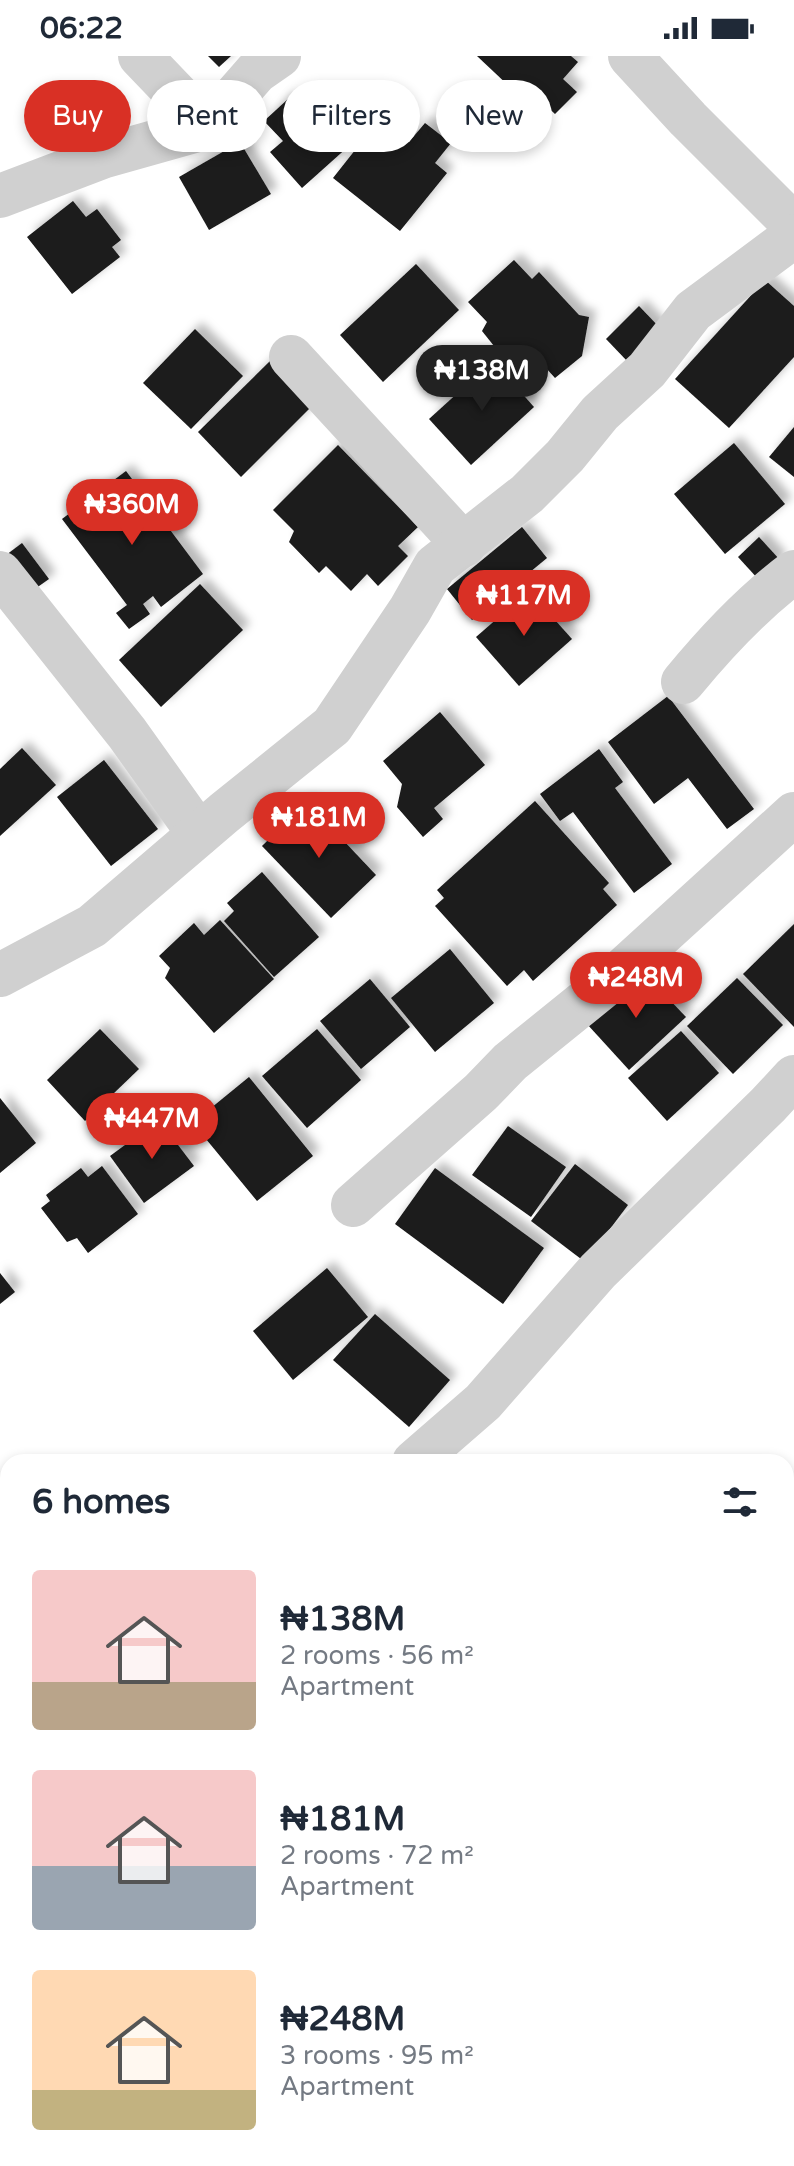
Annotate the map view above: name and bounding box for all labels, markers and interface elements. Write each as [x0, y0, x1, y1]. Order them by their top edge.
text: 06:22 [40, 10, 123, 47]
chip: Buy [24, 80, 131, 152]
chip: Rent [147, 80, 267, 152]
chip: Filters [283, 80, 420, 152]
chip: New [436, 80, 552, 152]
pin: ₦138M [426, 345, 538, 413]
text: ₦138M [434, 355, 530, 386]
pin: ₦360M [76, 479, 188, 547]
text: ₦360M [84, 489, 180, 520]
pin: ₦117M [468, 570, 580, 638]
text: ₦117M [476, 580, 572, 611]
pin: ₦181M [263, 792, 375, 860]
text: ₦181M [271, 802, 367, 833]
pin: ₦248M [580, 952, 692, 1020]
text: ₦248M [588, 962, 684, 993]
pin: ₦447M [96, 1093, 208, 1161]
text: ₦447M [104, 1103, 200, 1134]
icon: filters [718, 1480, 762, 1524]
text: 6 homes [32, 1482, 170, 1523]
text: ₦138M [280, 1599, 405, 1640]
icon: home [96, 1602, 192, 1698]
text: 2 rooms · 56 m² [280, 1640, 474, 1671]
text: Apartment [280, 1671, 414, 1702]
text: ₦181M [280, 1799, 405, 1840]
icon: home [96, 1802, 192, 1898]
text: 2 rooms · 72 m² [280, 1840, 474, 1871]
text: Apartment [280, 1871, 414, 1902]
text: ₦248M [280, 1999, 405, 2040]
icon: home [96, 2002, 192, 2098]
text: 3 rooms · 95 m² [280, 2040, 474, 2071]
text: Apartment [280, 2071, 414, 2102]

